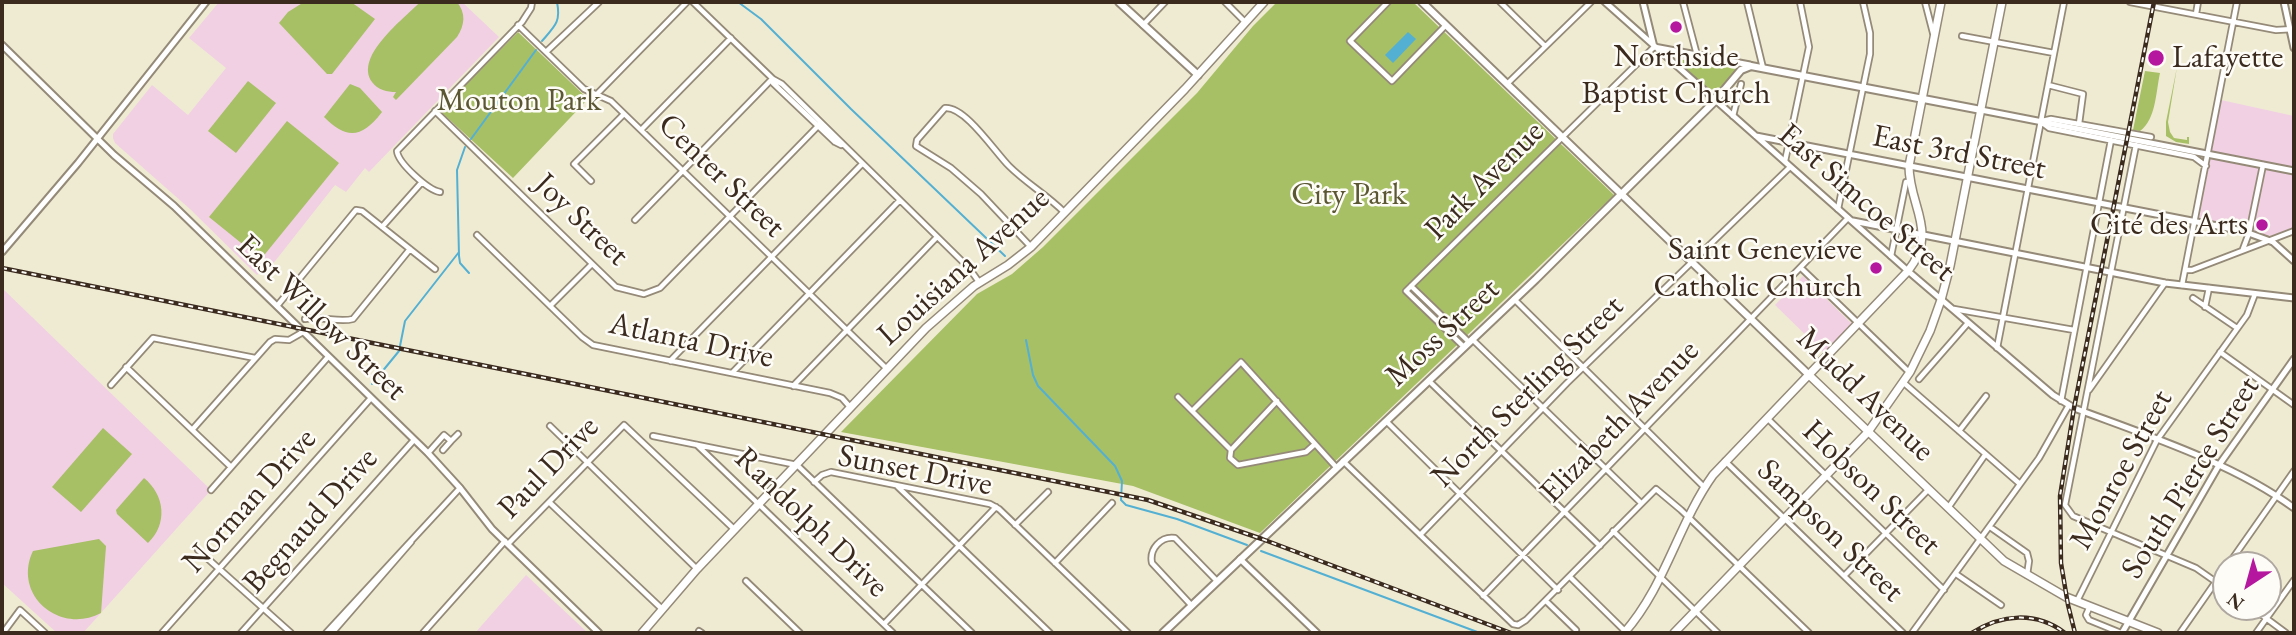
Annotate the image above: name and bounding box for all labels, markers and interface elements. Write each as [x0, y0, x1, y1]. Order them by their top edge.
marker: Northside Baptist Church [1668, 19, 1684, 35]
place label: Northside Baptist Church [1581, 38, 1771, 113]
place label: Lafayette [2172, 39, 2284, 77]
marker: Lafayette [2146, 48, 2166, 68]
park label: Mouton Park [437, 82, 601, 120]
street label: Center Street [649, 106, 793, 246]
street label: Park Avenue [1417, 113, 1553, 249]
street label: East Simcoe Street [1770, 116, 1962, 290]
street label: East 3rd Street [1869, 117, 2049, 189]
street label: Joy Street [526, 166, 636, 274]
park label: City Park [1291, 176, 1407, 214]
street label: Louisiana Avenue [870, 180, 1058, 354]
place label: Cité des Arts [2090, 206, 2248, 244]
marker: Cité des Arts [2254, 217, 2270, 233]
street label: East Willow Street [228, 227, 414, 409]
place label: Saint Genevieve Catholic Church [1653, 231, 1862, 306]
marker: Saint Genevieve Catholic Church [1868, 260, 1884, 276]
street label: Moss Street [1378, 271, 1508, 395]
street label: North Sterling Street [1424, 288, 1632, 496]
street label: Atlanta Drive [605, 305, 777, 377]
street label: Mudd Avenue [1788, 320, 1942, 470]
street label: Elizabeth Avenue [1533, 332, 1707, 512]
street label: South Pierce Street [2114, 370, 2268, 586]
street label: Monroe Street [2062, 383, 2182, 557]
street label: Paul Drive [491, 409, 607, 527]
street label: Hobson Street [1794, 412, 1948, 564]
street label: Norman Drive [175, 421, 325, 581]
street label: Sunset Drive [835, 437, 995, 505]
street label: Begnaud Drive [236, 440, 386, 602]
street label: Randolph Drive [726, 440, 896, 606]
street label: Sampson Street [1749, 452, 1911, 610]
north arrow [2212, 551, 2282, 621]
text: N [2222, 587, 2249, 616]

